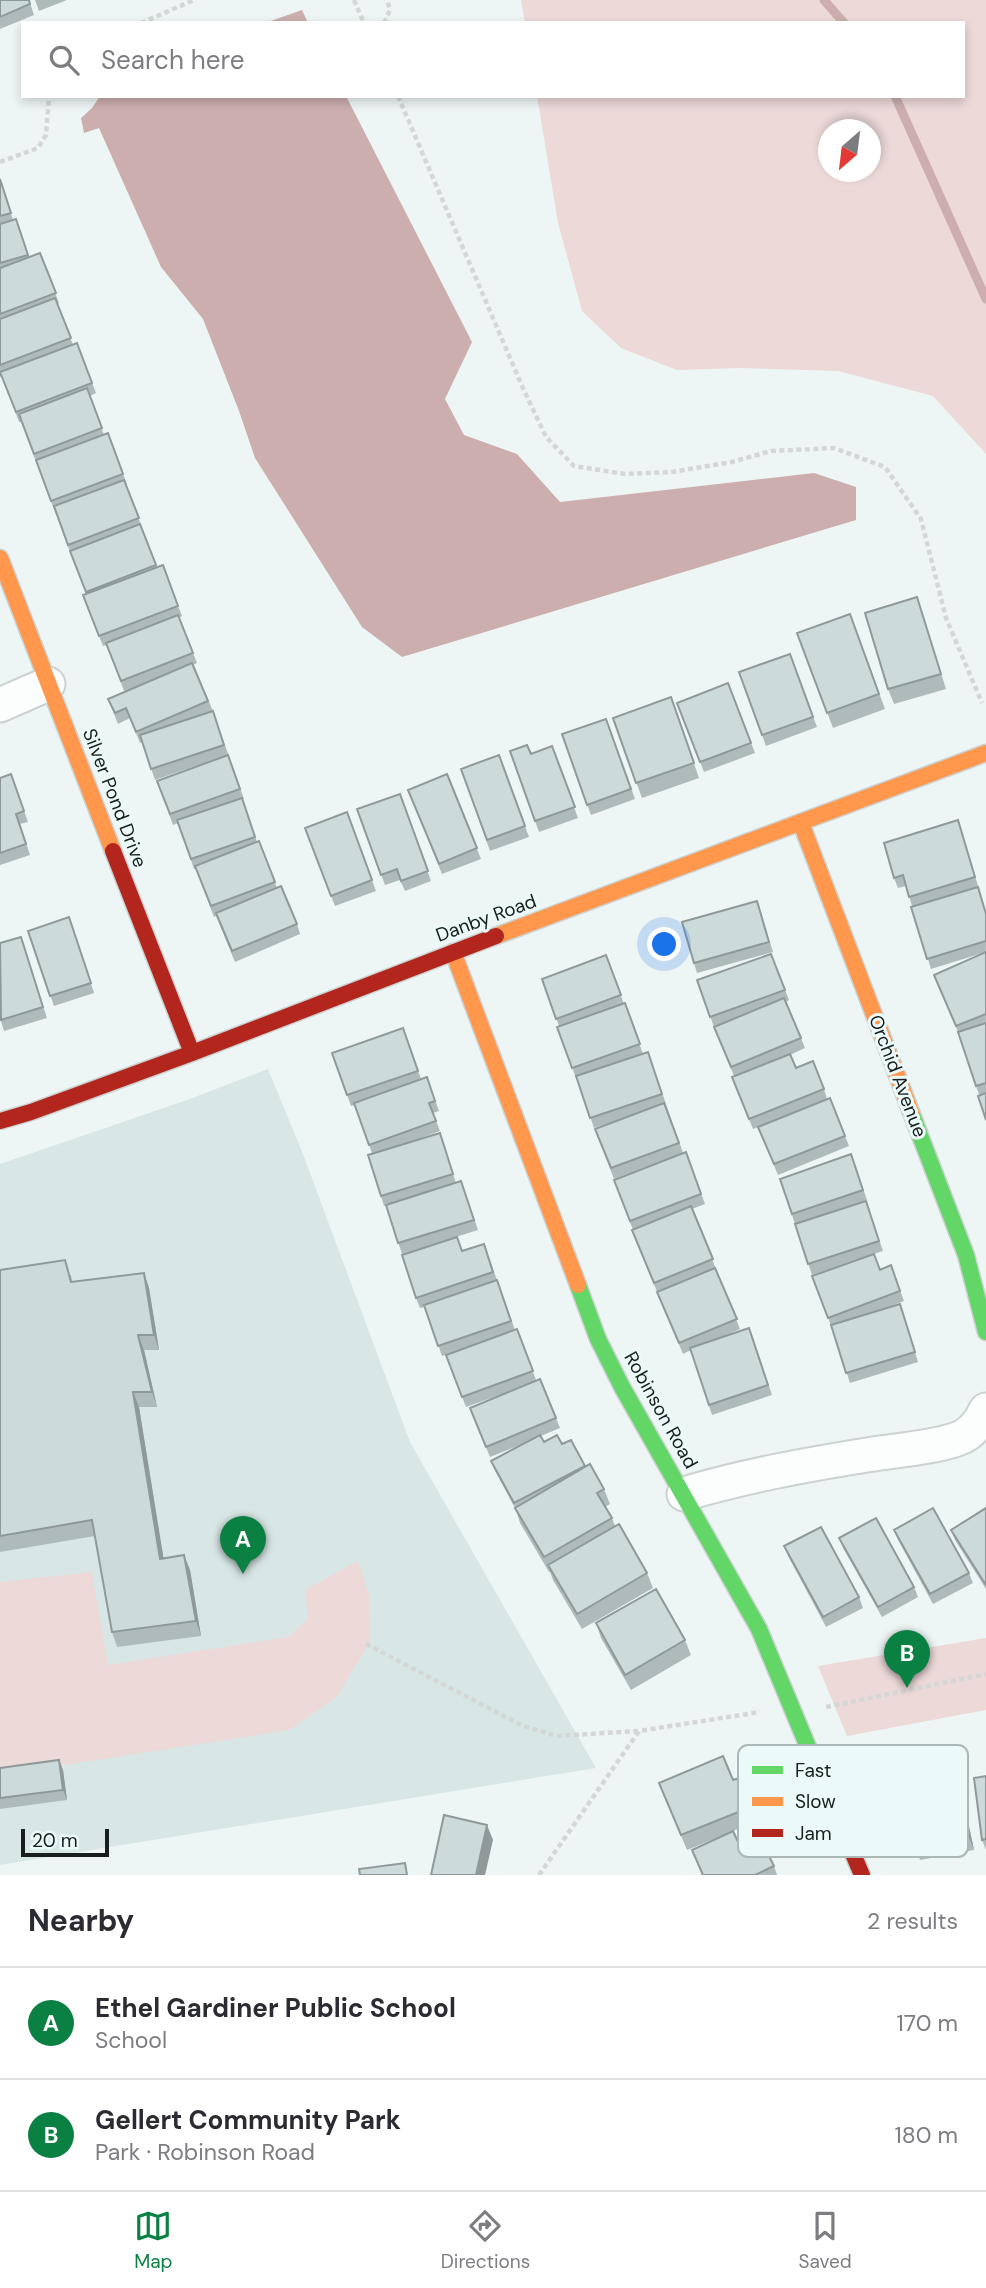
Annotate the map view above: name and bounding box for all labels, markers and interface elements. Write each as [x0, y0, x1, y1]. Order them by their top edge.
search box [21, 21, 965, 98]
icon: search [45, 41, 83, 79]
text: Search here [101, 43, 244, 77]
north arrow [818, 119, 881, 182]
street label: Silver Pond Drive [77, 725, 153, 871]
street label: Danby Road [432, 888, 540, 948]
your location [647, 927, 681, 961]
street label: Orchid Avenue [863, 1011, 933, 1141]
street label: Robinson Road [618, 1347, 704, 1473]
pin: A [220, 1516, 266, 1574]
pin: B [884, 1630, 930, 1688]
legend [738, 1745, 968, 1857]
text: Fast [795, 1758, 831, 1783]
text: Slow [795, 1789, 836, 1814]
text: Jam [795, 1821, 832, 1846]
scale bar [21, 1826, 108, 1858]
text: 20 m [32, 1828, 78, 1853]
text: Nearby [28, 1901, 134, 1940]
text: 2 results [867, 1906, 958, 1936]
text: Ethel Gardiner Public School [95, 1991, 456, 2025]
text: A [43, 2008, 59, 2038]
text: 170 m [897, 2008, 958, 2038]
text: School [95, 2025, 167, 2055]
text: Gellert Community Park [95, 2103, 401, 2137]
text: B [44, 2120, 58, 2150]
text: 180 m [894, 2120, 958, 2150]
text: Park · Robinson Road [95, 2137, 315, 2167]
tab: Map [134, 2207, 172, 2274]
tab: Directions [441, 2207, 530, 2274]
tab: Saved [799, 2207, 852, 2274]

